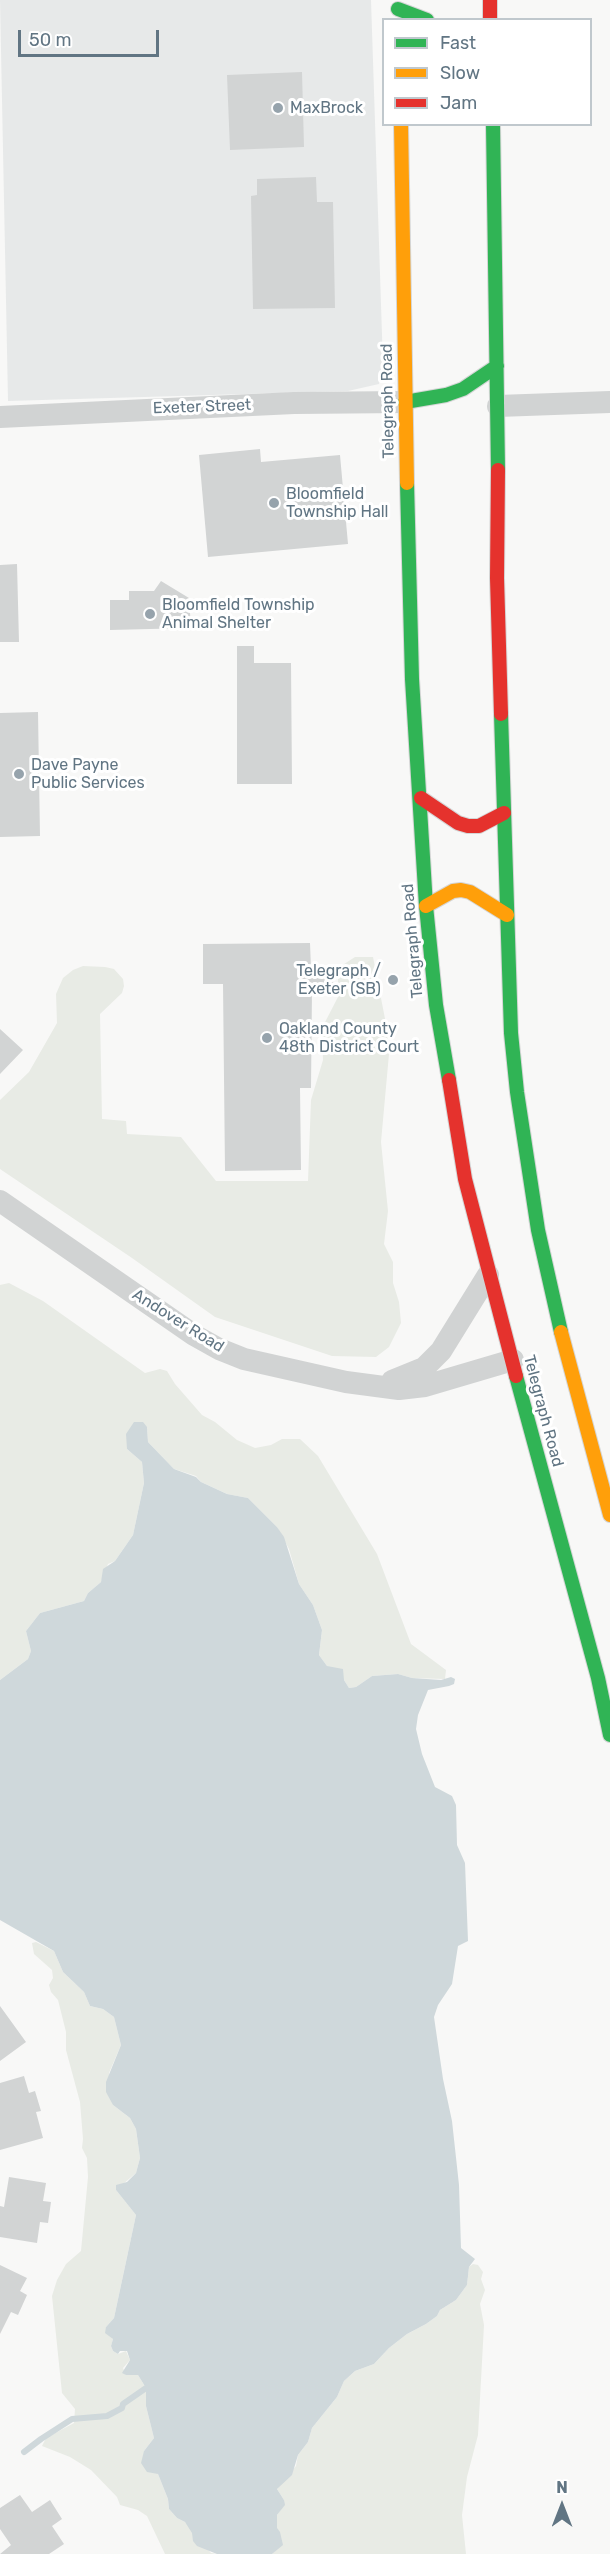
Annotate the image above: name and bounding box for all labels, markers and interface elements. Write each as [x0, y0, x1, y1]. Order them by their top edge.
scale bar [21, 18, 162, 56]
legend [382, 18, 592, 126]
text: 50 m [29, 29, 72, 51]
text: Fast [440, 32, 476, 54]
text: Slow [440, 62, 480, 84]
text: Jam [440, 92, 477, 114]
place label: MaxBrock [290, 98, 363, 118]
marker: MaxBrock [271, 101, 285, 115]
street label: Telegraph Road [377, 343, 399, 459]
street label: Exeter Street [152, 396, 252, 418]
place label: Bloomfield Township Hall [286, 484, 388, 522]
marker: Bloomfield Township Hall [267, 496, 281, 510]
place label: Bloomfield Township Animal Shelter [162, 595, 315, 633]
marker: Bloomfield Township Animal Shelter [143, 607, 157, 621]
place label: Dave Payne Public Services [31, 755, 145, 793]
marker: Dave Payne Public Services [12, 767, 26, 781]
street label: Telegraph Road [398, 883, 428, 999]
place label: Telegraph / Exeter (SB) [296, 961, 381, 999]
marker: Telegraph / Exeter (SB) [386, 973, 400, 987]
place label: Oakland County 48th District Court [279, 1019, 419, 1057]
marker: Oakland County 48th District Court [260, 1031, 274, 1045]
street label: Andover Road [129, 1285, 227, 1357]
street label: Telegraph Road [519, 1353, 567, 1469]
north arrow [532, 2476, 592, 2536]
text: N [556, 2478, 568, 2497]

